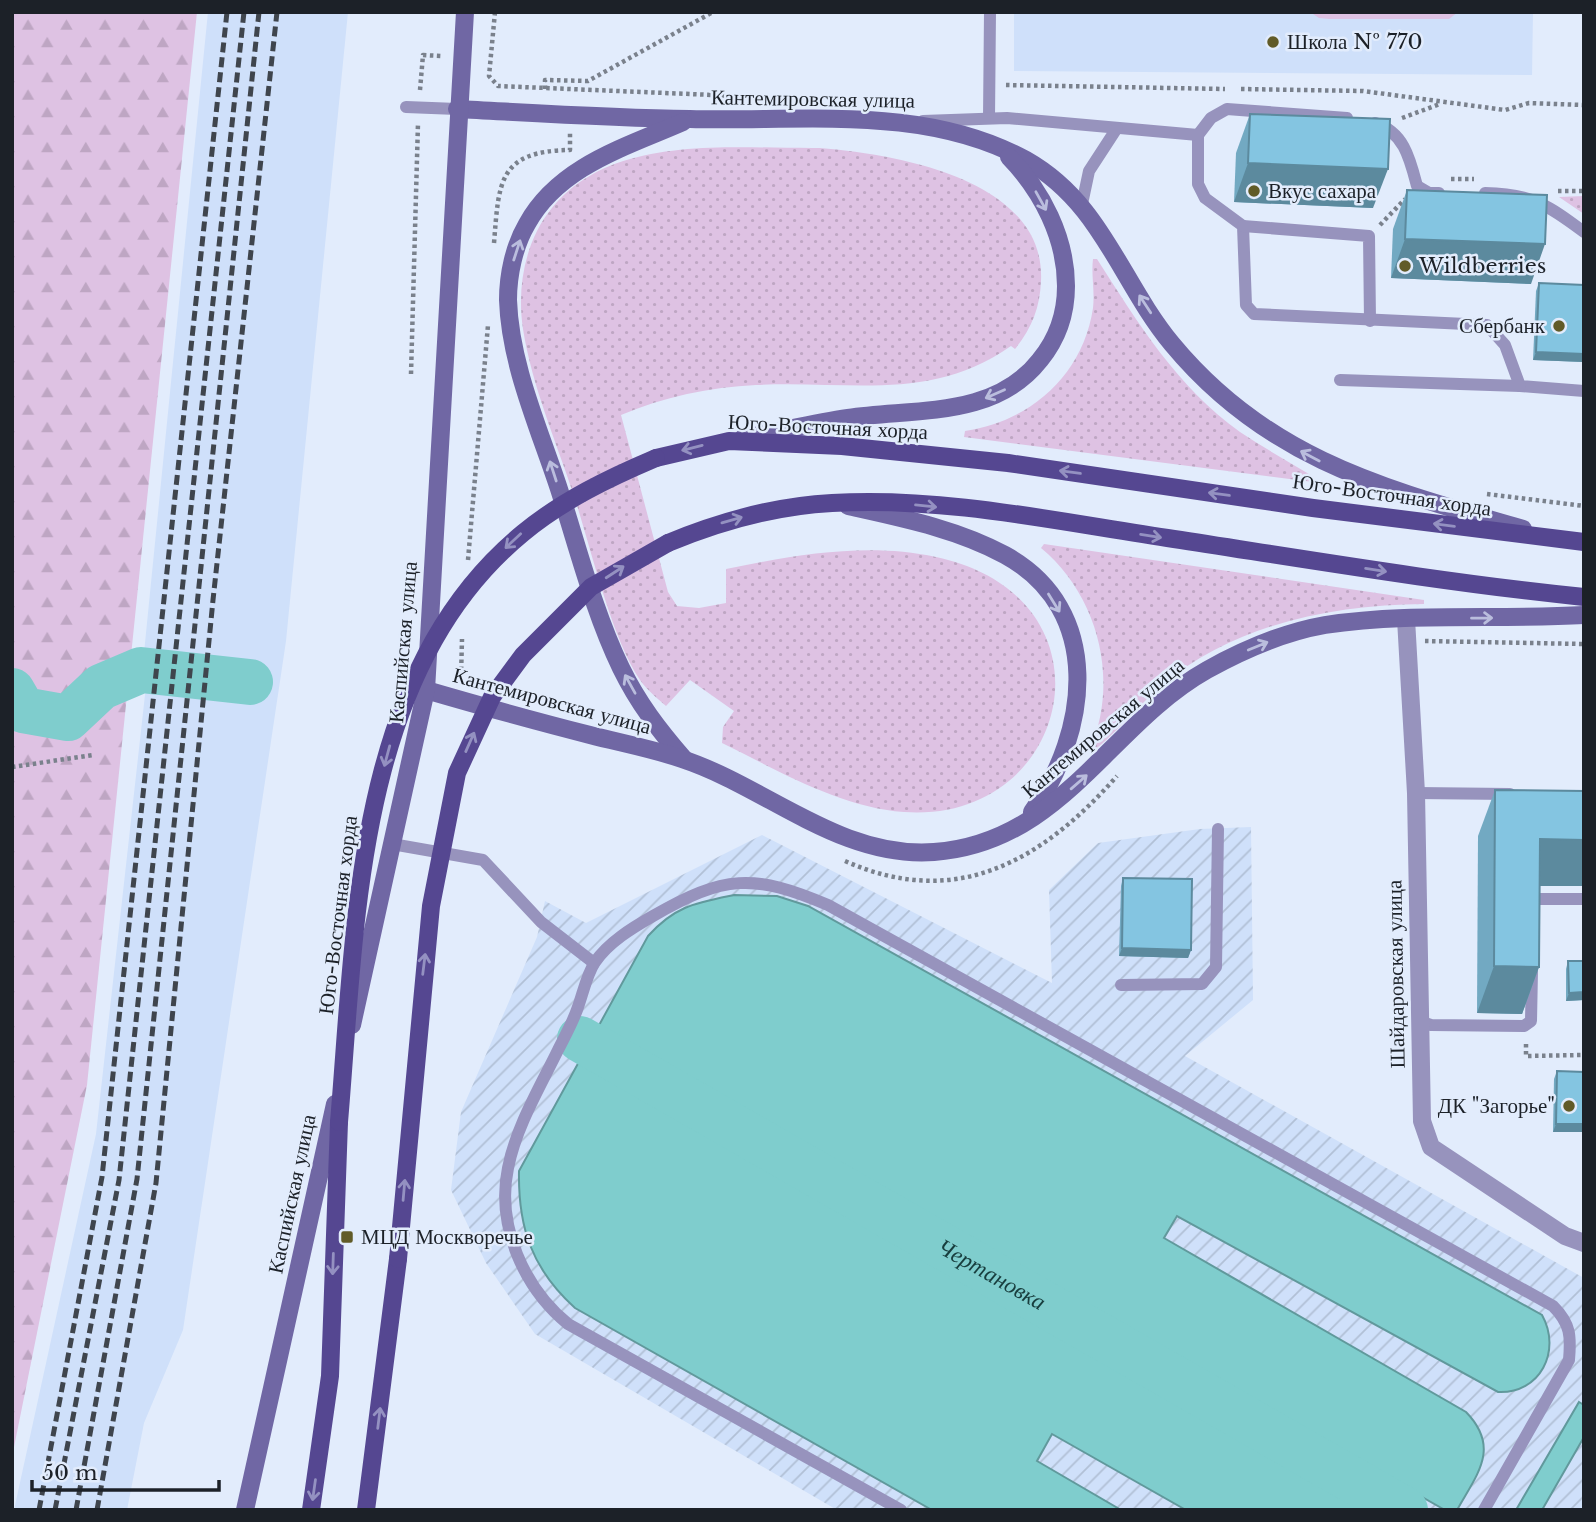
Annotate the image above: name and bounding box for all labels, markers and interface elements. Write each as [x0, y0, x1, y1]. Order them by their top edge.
place label: Школа № 770 [1287, 29, 1422, 55]
marker: Школа № 770 [1265, 34, 1281, 50]
street label: Кантемировская улица [711, 84, 916, 114]
place label: Вкус сахара [1268, 178, 1377, 204]
marker: Вкус сахара [1246, 183, 1262, 199]
one-way arrow [1035, 190, 1049, 210]
one-way arrow [511, 240, 524, 262]
place label: Wildberries [1418, 253, 1546, 279]
marker: Wildberries [1397, 258, 1413, 274]
one-way arrow [1137, 295, 1152, 314]
place label: Сбербанк [1459, 313, 1546, 339]
marker: Сбербанк [1551, 318, 1567, 334]
one-way arrow [985, 389, 1006, 402]
street label: Юго-Восточная хорда [727, 409, 929, 445]
one-way arrow [681, 442, 704, 455]
one-way arrow [1300, 449, 1321, 463]
one-way arrow [546, 460, 558, 482]
one-way arrow [1059, 465, 1081, 478]
street label: Юго-Восточная хорда [1291, 468, 1494, 522]
one-way arrow [1208, 487, 1230, 500]
one-way arrow [914, 499, 936, 512]
one-way arrow [721, 512, 743, 525]
one-way arrow [1433, 519, 1456, 532]
one-way arrow [1139, 530, 1162, 543]
one-way arrow [505, 533, 522, 550]
street label: Каспийская улица [383, 559, 423, 724]
one-way arrow [605, 564, 625, 578]
one-way arrow [1364, 564, 1387, 577]
one-way arrow [1048, 592, 1062, 612]
one-way arrow [1471, 611, 1494, 625]
one-way arrow [1247, 639, 1269, 652]
street label: Кантемировская улица [1016, 652, 1190, 804]
street label: Кантемировская улица [450, 662, 655, 740]
one-way arrow [623, 675, 637, 695]
one-way arrow [464, 732, 477, 753]
one-way arrow [380, 744, 393, 766]
one-way arrow [1070, 774, 1088, 790]
street label: Юго-Восточная хорда [313, 813, 363, 1016]
street label: Шайдаровская улица [1381, 879, 1411, 1069]
one-way arrow [417, 953, 430, 976]
place label: ДК "Загорье" [1438, 1093, 1555, 1119]
marker: ДК "Загорье" [1561, 1098, 1577, 1114]
street label: Каспийская улица [262, 1111, 322, 1276]
one-way arrow [398, 1180, 411, 1202]
place label: МЦД Москворечье [361, 1224, 533, 1250]
marker: МЦД Москворечье [339, 1229, 355, 1245]
water label: Чертановка [932, 1232, 1051, 1316]
one-way arrow [326, 1252, 340, 1275]
one-way arrow [373, 1407, 386, 1430]
scale bar [32, 1448, 219, 1492]
text: 50 m [42, 1460, 98, 1486]
one-way arrow [307, 1478, 320, 1501]

